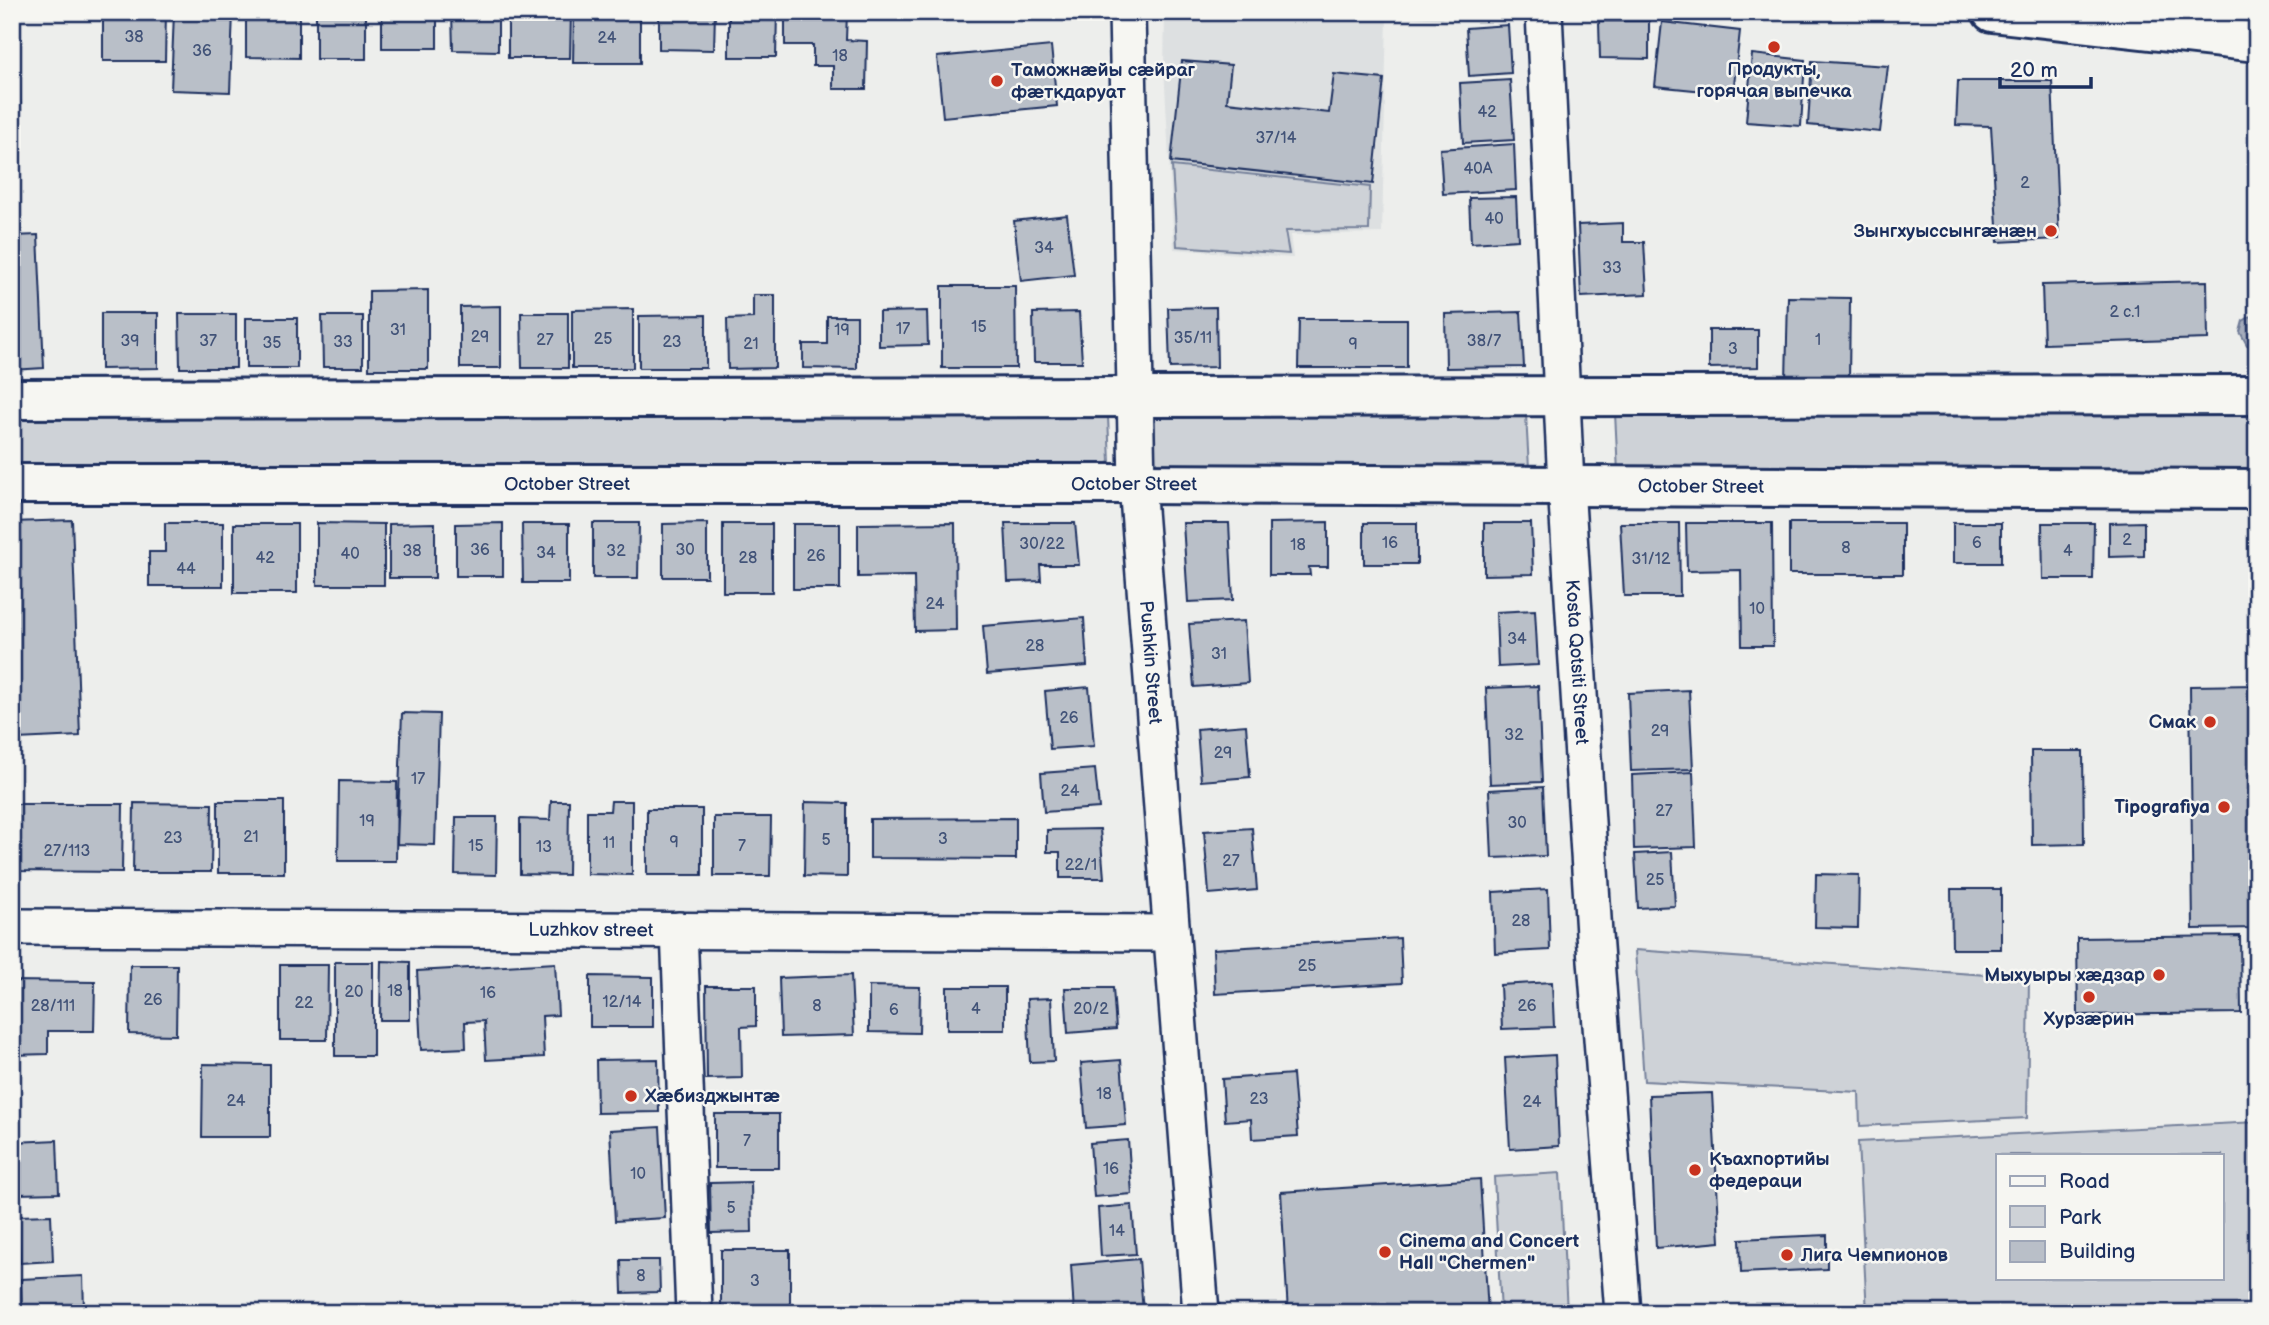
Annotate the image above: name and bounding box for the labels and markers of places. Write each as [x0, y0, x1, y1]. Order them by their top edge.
marker: Продукты, горячая выпечка [1766, 39, 1782, 55]
place label: Продукты, горячая выпечка [1696, 58, 1853, 103]
place label: Таможнæйы сæйраг фæткдаруат [1011, 59, 1196, 104]
marker: Таможнæйы сæйраг фæткдаруат [989, 73, 1005, 89]
place label: Зынгхуыссынгæнæн [1853, 220, 2037, 243]
marker: Зынгхуыссынгæнæн [2043, 223, 2059, 239]
place label: Смак [2149, 711, 2197, 734]
marker: Смак [2202, 714, 2218, 730]
place label: Tipografiya [2114, 796, 2210, 819]
marker: Tipografiya [2216, 799, 2232, 815]
place label: Мыхуыры хæдзар [1984, 964, 2146, 987]
marker: Мыхуыры хæдзар [2151, 967, 2167, 983]
marker: Хурзæрин [2081, 989, 2097, 1005]
place label: Хурзæрин [2043, 1008, 2134, 1031]
place label: Хæбизджынтæ [644, 1085, 780, 1108]
marker: Хæбизджынтæ [623, 1088, 639, 1104]
place label: Къахпортийы федераци [1709, 1148, 1830, 1193]
marker: Къахпортийы федераци [1687, 1162, 1703, 1178]
place label: Cinema and Concert Hall "Chermen" [1399, 1230, 1580, 1275]
marker: Cinema and Concert Hall "Chermen" [1377, 1244, 1393, 1260]
place label: Лига Чемпионов [1800, 1244, 1948, 1267]
marker: Лига Чемпионов [1779, 1247, 1795, 1263]

